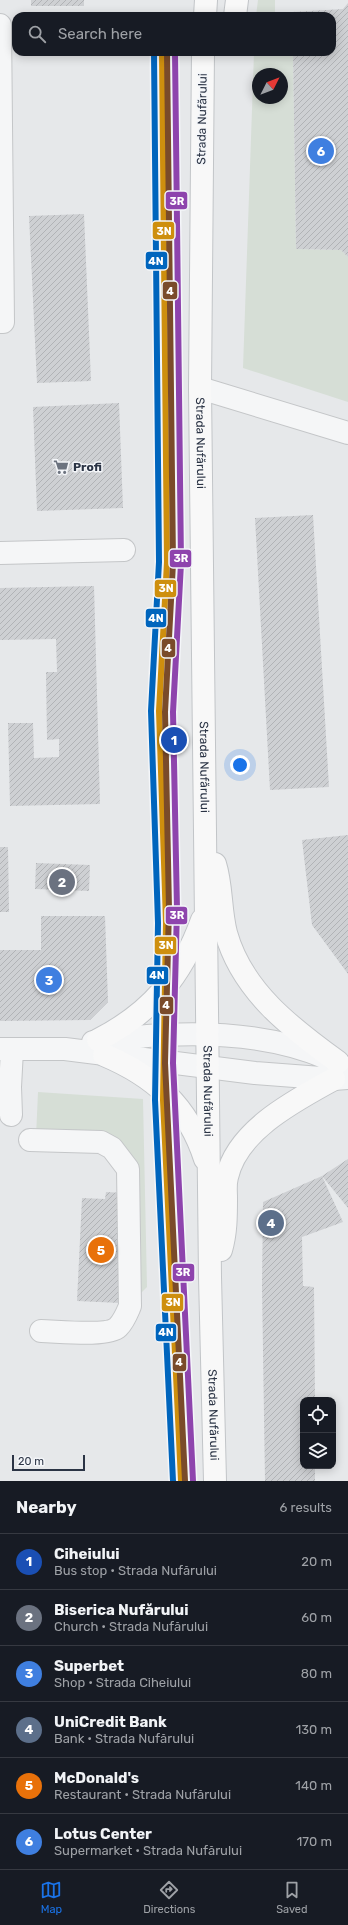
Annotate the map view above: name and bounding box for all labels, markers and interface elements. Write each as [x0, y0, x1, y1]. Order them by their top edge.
search box [12, 12, 336, 56]
icon: search [26, 23, 48, 45]
text: Search here [58, 25, 142, 43]
north arrow [252, 68, 288, 104]
street label: Strada Nufărului [194, 73, 210, 165]
pin: 6 [308, 136, 334, 166]
line badge: 3R [165, 191, 188, 210]
text: 3R [170, 195, 185, 208]
line badge: 3N [152, 221, 175, 240]
text: 3N [156, 225, 172, 238]
line badge: 4N [145, 251, 168, 270]
text: 4N [148, 255, 164, 268]
line badge: 4 [162, 281, 178, 300]
text: 4 [166, 285, 174, 298]
street label: Strada Nufărului [193, 397, 208, 489]
supermarket icon: Profi [52, 458, 70, 476]
place label: Profi [73, 460, 102, 474]
line badge: 3R [169, 549, 192, 568]
text: 3R [174, 552, 189, 565]
line badge: 3N [154, 579, 177, 598]
text: 3N [158, 582, 174, 595]
line badge: 4N [145, 608, 167, 628]
text: 4N [148, 612, 164, 625]
line badge: 4 [161, 638, 176, 658]
text: 4 [164, 642, 172, 655]
street label: Strada Nufărului [197, 721, 212, 813]
pin: 1 [161, 725, 187, 755]
your location [230, 755, 250, 775]
pin: 2 [49, 867, 75, 897]
line badge: 3R [165, 906, 188, 925]
text: 3R [170, 909, 185, 922]
line badge: 3N [154, 936, 177, 955]
text: 3N [158, 939, 174, 952]
pin: 3 [36, 965, 62, 995]
line badge: 4N [146, 966, 169, 985]
text: 4N [149, 969, 165, 982]
line badge: 4 [159, 996, 174, 1015]
text: 4 [162, 999, 170, 1012]
street label: Strada Nufărului [200, 1045, 215, 1137]
pin: 4 [258, 1208, 284, 1238]
pin: 5 [88, 1235, 114, 1265]
line badge: 3R [172, 1263, 195, 1282]
text: 3R [176, 1266, 191, 1279]
line badge: 3N [161, 1293, 184, 1312]
text: 3N [165, 1296, 181, 1309]
line badge: 4N [155, 1323, 177, 1342]
text: 4N [158, 1326, 174, 1339]
line badge: 4 [172, 1353, 187, 1372]
text: 4 [175, 1356, 183, 1369]
street label: Strada Nufărului [205, 1369, 222, 1461]
map controls [300, 1397, 336, 1469]
button: locate [300, 1397, 336, 1433]
button: layers [300, 1433, 336, 1469]
scale bar [12, 1453, 85, 1472]
text: 20 m [18, 1455, 44, 1468]
text: Nearby [16, 1497, 77, 1517]
text: 6 results [280, 1500, 332, 1515]
text: Ciheiului [54, 1545, 120, 1563]
text: 1 [26, 1554, 32, 1569]
text: 20 m [301, 1554, 332, 1569]
text: Bus stop · Strada Nufărului [54, 1563, 217, 1578]
text: Biserica Nufărului [54, 1601, 188, 1619]
text: 2 [25, 1610, 33, 1625]
text: 60 m [301, 1610, 332, 1625]
text: Church · Strada Nufărului [54, 1619, 208, 1634]
text: Superbet [54, 1657, 124, 1675]
text: 3 [25, 1666, 33, 1681]
text: 80 m [301, 1666, 332, 1681]
text: Shop · Strada Ciheiului [54, 1675, 191, 1690]
text: UniCredit Bank [54, 1713, 167, 1731]
text: 4 [25, 1722, 33, 1737]
text: 130 m [296, 1722, 332, 1737]
text: Bank · Strada Nufărului [54, 1731, 194, 1746]
text: McDonald's [54, 1769, 139, 1787]
text: 5 [25, 1778, 33, 1793]
text: 140 m [295, 1778, 332, 1793]
text: Restaurant · Strada Nufărului [54, 1787, 231, 1802]
text: Lotus Center [54, 1825, 152, 1843]
text: 6 [25, 1834, 33, 1849]
text: 170 m [297, 1834, 332, 1849]
text: Supermarket · Strada Nufărului [54, 1843, 242, 1858]
tab: Map [40, 1879, 62, 1916]
tab: Directions [143, 1879, 195, 1916]
tab: Saved [276, 1879, 308, 1916]

